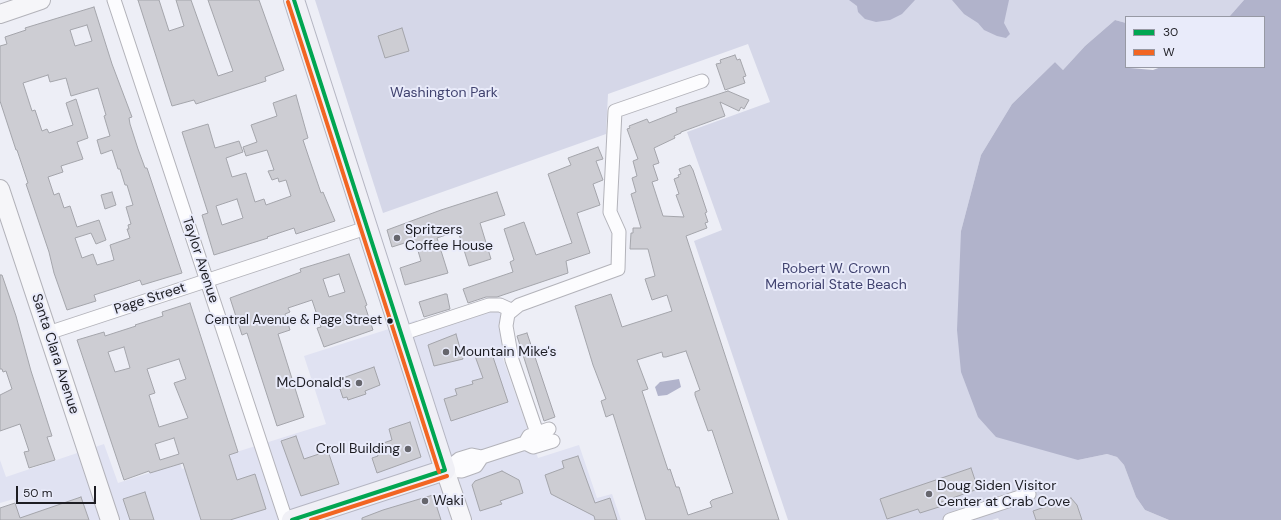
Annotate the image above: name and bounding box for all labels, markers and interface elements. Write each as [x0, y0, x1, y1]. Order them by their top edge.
legend [1125, 16, 1265, 68]
text: 30 [1163, 24, 1178, 40]
text: W [1163, 44, 1175, 60]
park label: Washington Park [390, 85, 498, 101]
street label: Taylor Avenue [178, 215, 222, 305]
place label: Spritzers Coffee House [405, 222, 493, 254]
marker: Spritzers Coffee House [392, 233, 402, 243]
park label: Robert W. Crown Memorial State Beach [765, 261, 907, 294]
street label: Page Street [112, 280, 188, 318]
street label: Santa Clara Avenue [28, 292, 82, 416]
place label: Central Avenue & Page Street [205, 313, 382, 329]
marker: Central Avenue & Page Street [385, 316, 395, 326]
place label: Mountain Mike's [454, 344, 557, 360]
marker: Mountain Mike's [441, 347, 451, 357]
place label: McDonald's [276, 375, 351, 391]
marker: McDonald's [354, 378, 364, 388]
place label: Croll Building [316, 441, 400, 457]
marker: Croll Building [403, 444, 413, 454]
scale bar [18, 478, 98, 504]
place label: Doug Siden Visitor Center at Crab Cove [937, 478, 1070, 510]
text: 50 m [23, 485, 52, 501]
marker: Doug Siden Visitor Center at Crab Cove [924, 489, 934, 499]
place label: Waki [433, 493, 464, 509]
marker: Waki [420, 496, 430, 506]

